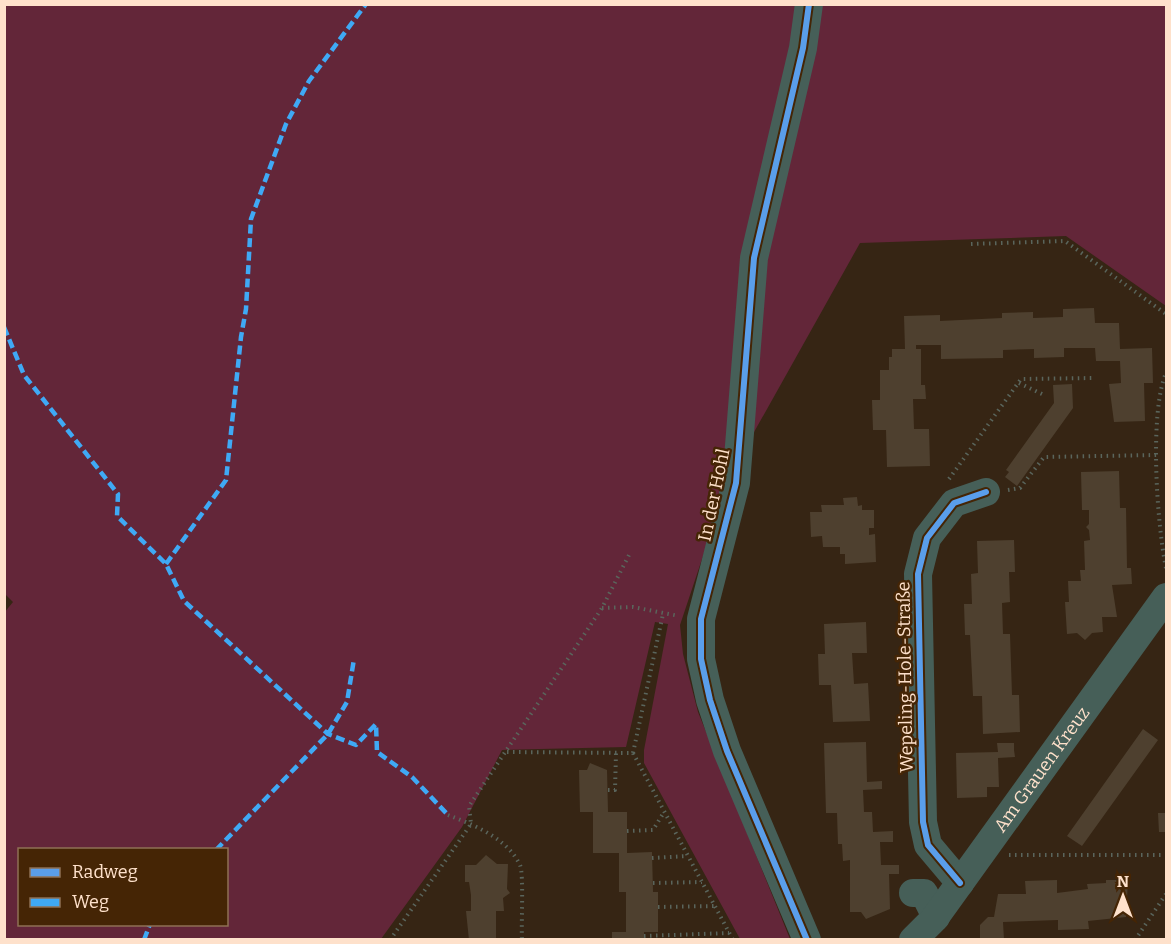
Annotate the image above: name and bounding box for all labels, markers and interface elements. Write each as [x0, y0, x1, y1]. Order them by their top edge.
street label: In der Hohl [693, 447, 735, 543]
street label: Wepeling-Hole-Straße [892, 581, 918, 773]
street label: Am Grauen Kreuz [989, 702, 1094, 836]
legend [18, 848, 228, 926]
text: Radweg [72, 861, 138, 883]
north arrow [1093, 866, 1153, 926]
text: N [1117, 872, 1129, 891]
text: Weg [72, 891, 109, 913]

